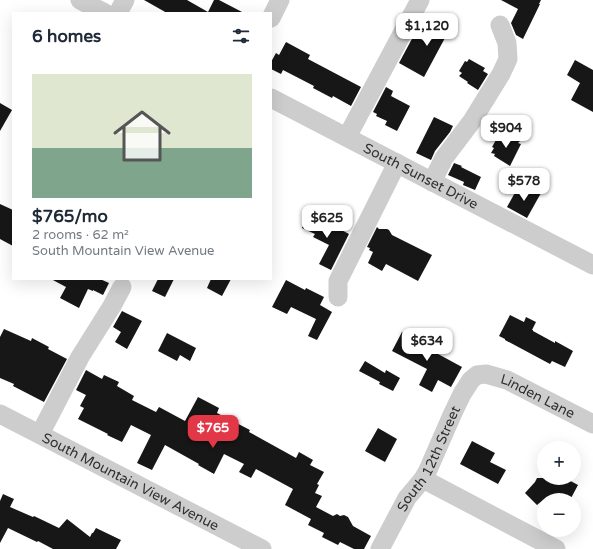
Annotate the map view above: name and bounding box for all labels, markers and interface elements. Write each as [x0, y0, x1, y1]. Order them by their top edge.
pin: $1,120 [394, 13, 460, 47]
text: $1,120 [405, 18, 449, 34]
icon: filters [230, 25, 252, 47]
text: 6 homes [32, 26, 101, 47]
icon: home [106, 100, 178, 172]
pin: $904 [482, 115, 530, 149]
text: $904 [490, 120, 522, 136]
street label: South Sunset Drive [361, 139, 481, 213]
pin: $578 [500, 168, 548, 202]
text: $578 [508, 173, 540, 189]
pin: $625 [303, 205, 351, 239]
text: $765/mo [32, 206, 108, 227]
text: $625 [311, 210, 343, 226]
text: 2 rooms · 62 m² [32, 227, 129, 243]
text: South Mountain View Avenue [32, 243, 214, 259]
pin: $634 [403, 328, 451, 362]
text: $634 [411, 333, 443, 349]
street label: Linden Lane [499, 371, 578, 422]
street label: South 12th Street [393, 403, 464, 515]
pin: $765 [189, 415, 237, 449]
text: $765 [197, 420, 229, 436]
street label: South Mountain View Avenue [39, 429, 222, 534]
map controls [537, 441, 581, 537]
button: + [537, 441, 581, 485]
button: − [537, 493, 581, 537]

